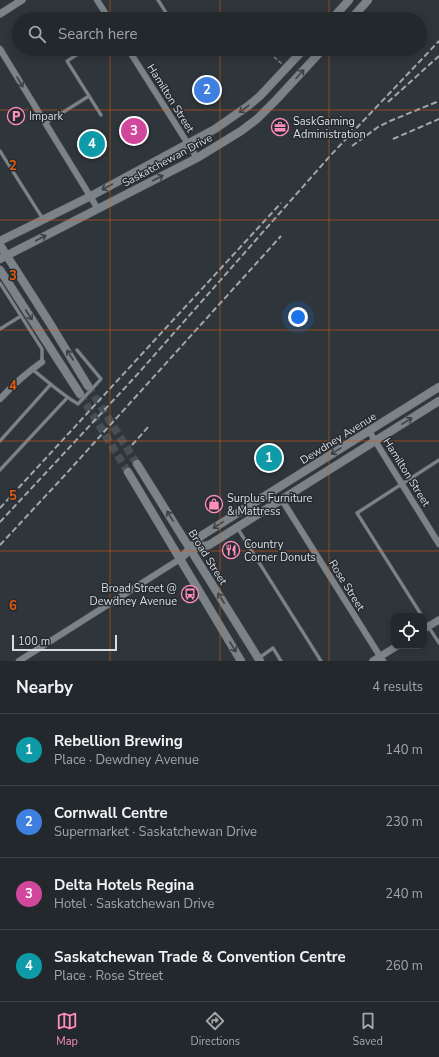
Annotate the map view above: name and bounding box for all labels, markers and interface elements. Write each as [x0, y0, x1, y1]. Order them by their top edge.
search box [12, 12, 427, 56]
icon: search [26, 23, 48, 45]
text: Search here [58, 24, 138, 44]
street label: Hamilton Street [143, 61, 198, 136]
one-way arrow [296, 69, 305, 79]
pin: 2 [194, 75, 220, 105]
one-way arrow [17, 76, 25, 88]
one-way arrow [239, 105, 250, 113]
parking icon: Impark [6, 106, 26, 126]
place label: Impark [29, 109, 63, 124]
place label: SaskGaming Administration [293, 114, 366, 142]
pin: 3 [121, 116, 147, 146]
office icon: SaskGaming Administration [270, 117, 290, 137]
pin: 4 [79, 129, 105, 159]
street label: Saskatchewan Drive [119, 130, 215, 191]
text: 2 [9, 157, 17, 175]
one-way arrow [152, 174, 164, 181]
one-way arrow [101, 184, 113, 191]
one-way arrow [35, 234, 47, 241]
text: 3 [9, 267, 17, 285]
your location [288, 307, 308, 327]
one-way arrow [25, 309, 33, 320]
one-way arrow [65, 349, 73, 361]
text: 4 [9, 377, 17, 395]
street label: Dewdney Avenue [297, 409, 379, 468]
one-way arrow [401, 416, 413, 424]
street label: Hamilton Street [379, 435, 434, 510]
pin: 1 [256, 443, 282, 473]
one-way arrow [330, 448, 342, 456]
text: 5 [9, 487, 17, 505]
place label: Surplus Furniture & Mattress [227, 491, 313, 519]
shop icon: Surplus Furniture & Mattress [204, 494, 224, 514]
one-way arrow [165, 510, 173, 522]
one-way arrow [212, 522, 224, 530]
street label: Broad Street [185, 527, 231, 588]
place label: Country Corner Donuts [244, 537, 316, 565]
restaurant icon: Country Corner Donuts [221, 540, 241, 560]
street label: Rose Street [325, 557, 368, 614]
place label: Broad Street @ Dewdney Avenue [90, 581, 177, 609]
bus stop icon: Broad Street @ Dewdney Avenue [180, 584, 200, 604]
one-way arrow [217, 593, 225, 604]
text: 6 [9, 597, 17, 615]
map controls [391, 613, 427, 649]
button: locate [391, 613, 427, 649]
scale bar [12, 633, 117, 652]
text: 100 m [18, 634, 50, 649]
one-way arrow [229, 641, 237, 653]
text: Nearby [16, 676, 73, 699]
text: 4 results [372, 678, 423, 696]
text: Rebellion Brewing [54, 731, 183, 751]
text: 1 [25, 741, 33, 759]
text: 140 m [385, 741, 423, 759]
text: Place · Dewdney Avenue [54, 751, 199, 769]
text: Cornwall Centre [54, 803, 168, 823]
text: 2 [25, 813, 33, 831]
text: 230 m [385, 813, 423, 831]
text: Supermarket · Saskatchewan Drive [54, 823, 257, 841]
text: Delta Hotels Regina [54, 875, 194, 895]
text: 3 [25, 885, 33, 903]
text: 240 m [385, 885, 423, 903]
text: Hotel · Saskatchewan Drive [54, 895, 214, 913]
text: Saskatchewan Trade & Convention Centre [54, 947, 346, 967]
text: 4 [25, 957, 33, 975]
text: 260 m [385, 957, 423, 975]
text: Place · Rose Street [54, 967, 163, 985]
tab: Map [56, 1010, 78, 1049]
tab: Directions [190, 1010, 240, 1049]
tab: Saved [352, 1010, 383, 1049]

